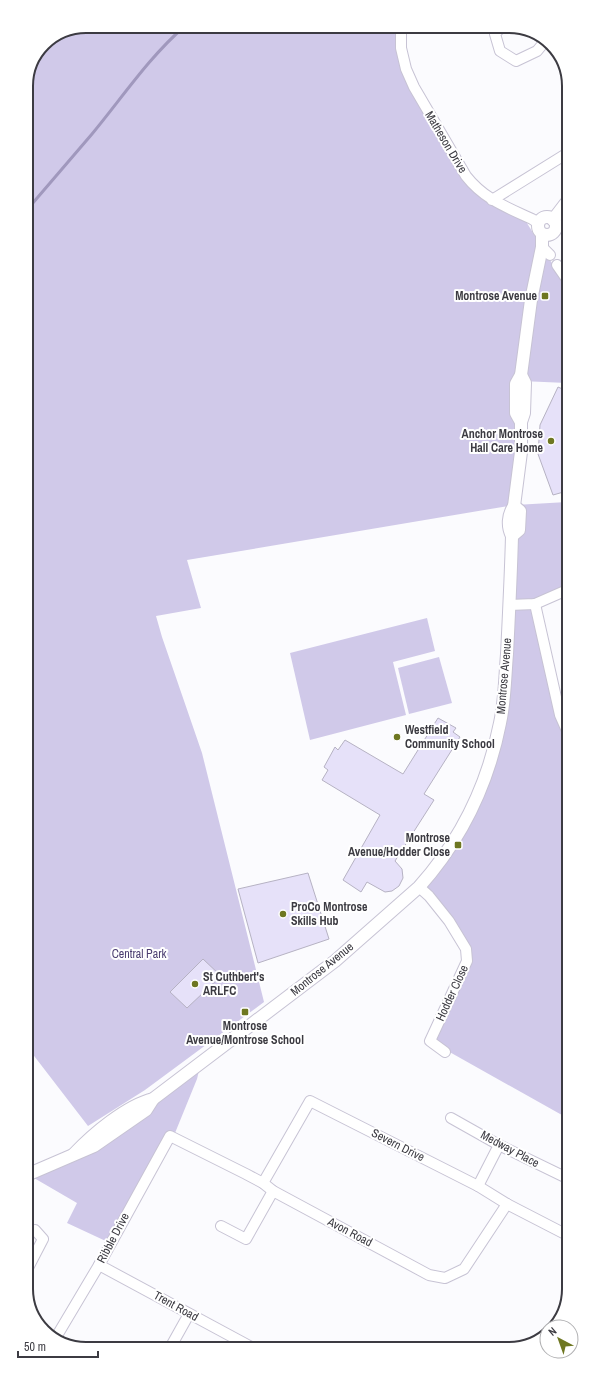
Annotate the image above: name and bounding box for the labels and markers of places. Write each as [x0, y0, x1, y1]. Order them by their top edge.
place label: Montrose Avenue [455, 288, 538, 304]
marker: Montrose Avenue [540, 291, 550, 301]
place label: Anchor Montrose Hall Care Home [462, 426, 544, 456]
marker: Anchor Montrose Hall Care Home [546, 436, 556, 446]
place label: Westfield Community School [405, 722, 495, 752]
marker: Westfield Community School [392, 732, 402, 742]
place label: Montrose Avenue/Hodder Close [348, 830, 451, 860]
marker: Montrose Avenue/Hodder Close [453, 840, 463, 850]
place label: ProCo Montrose Skills Hub [291, 899, 368, 929]
marker: ProCo Montrose Skills Hub [278, 909, 288, 919]
place label: St Cuthbert's ARLFC [203, 969, 265, 999]
marker: St Cuthbert's ARLFC [190, 979, 200, 989]
marker: Montrose Avenue/Montrose School [240, 1007, 250, 1017]
place label: Montrose Avenue/Montrose School [186, 1018, 304, 1048]

